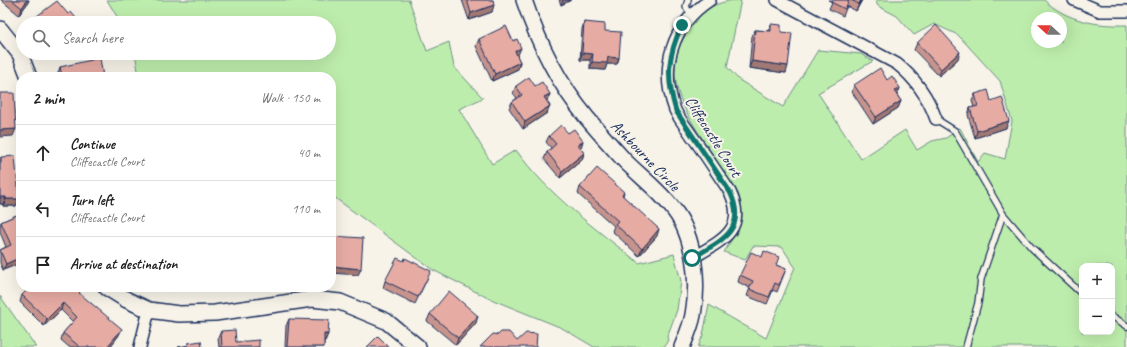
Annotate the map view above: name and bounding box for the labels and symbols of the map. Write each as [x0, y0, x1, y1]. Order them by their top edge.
north arrow [1031, 12, 1067, 48]
route end [673, 16, 691, 34]
street label: Cliffecastle Court [680, 92, 747, 182]
street label: Ashbourne Circle [606, 116, 685, 197]
route start [683, 249, 701, 267]

